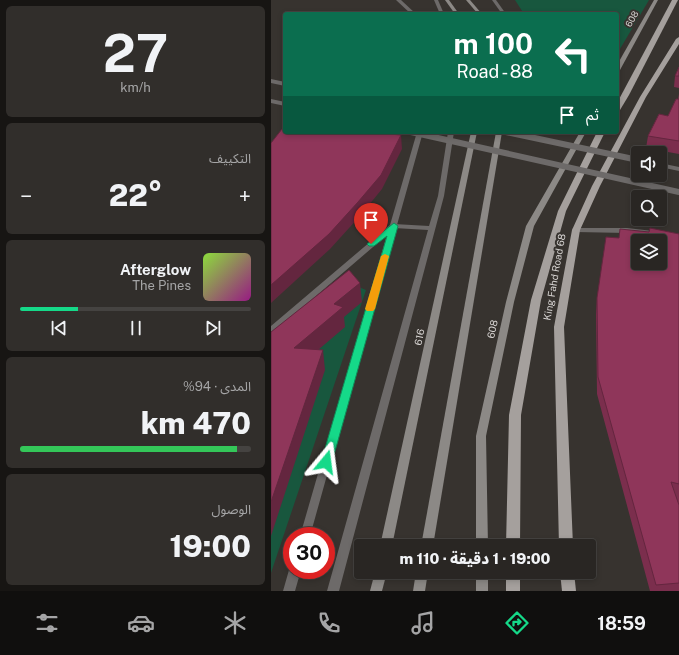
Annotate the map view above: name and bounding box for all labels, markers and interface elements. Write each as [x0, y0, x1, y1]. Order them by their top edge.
street label: 608 [623, 9, 641, 29]
text: 27 [103, 23, 168, 84]
text: 100 m [454, 27, 533, 60]
icon: left [547, 28, 599, 80]
text: Road - 88 [457, 61, 533, 82]
text: km/h [120, 80, 151, 95]
icon: arrive [556, 104, 578, 126]
text: ثم [586, 106, 599, 123]
map controls [631, 146, 667, 270]
button: sound [631, 146, 667, 182]
text: التكييف [209, 151, 251, 166]
text: 22° [109, 177, 162, 213]
text: − [20, 183, 32, 209]
text: + [239, 183, 251, 209]
button: search [631, 190, 667, 226]
pin [354, 203, 388, 244]
icon: arrive [360, 209, 382, 231]
street label: King Fahd Road 68 [540, 233, 568, 321]
button: layers [631, 234, 667, 270]
text: Afterglow [120, 261, 191, 278]
text: The Pines [132, 278, 191, 293]
icon: previous [48, 317, 70, 339]
icon: pause [125, 317, 147, 339]
icon: next [202, 317, 224, 339]
street label: 608 [484, 319, 500, 339]
street label: 616 [411, 328, 427, 346]
text: المدى · 94% [183, 379, 251, 394]
text: 470 km [141, 405, 251, 441]
position arrow [305, 441, 347, 483]
text: الوصول [211, 502, 251, 517]
speed limit sign: 30 [283, 527, 335, 579]
text: 19:00 [169, 528, 251, 564]
text: 19:00 · 1 دقيقة · 110 m [399, 550, 551, 567]
icon: filters [33, 609, 61, 637]
icon: car [127, 609, 155, 637]
icon: climate [221, 609, 249, 637]
icon: phone [315, 609, 343, 637]
icon: music [409, 609, 437, 637]
icon: directions [503, 609, 531, 637]
text: 18:59 [597, 613, 646, 634]

